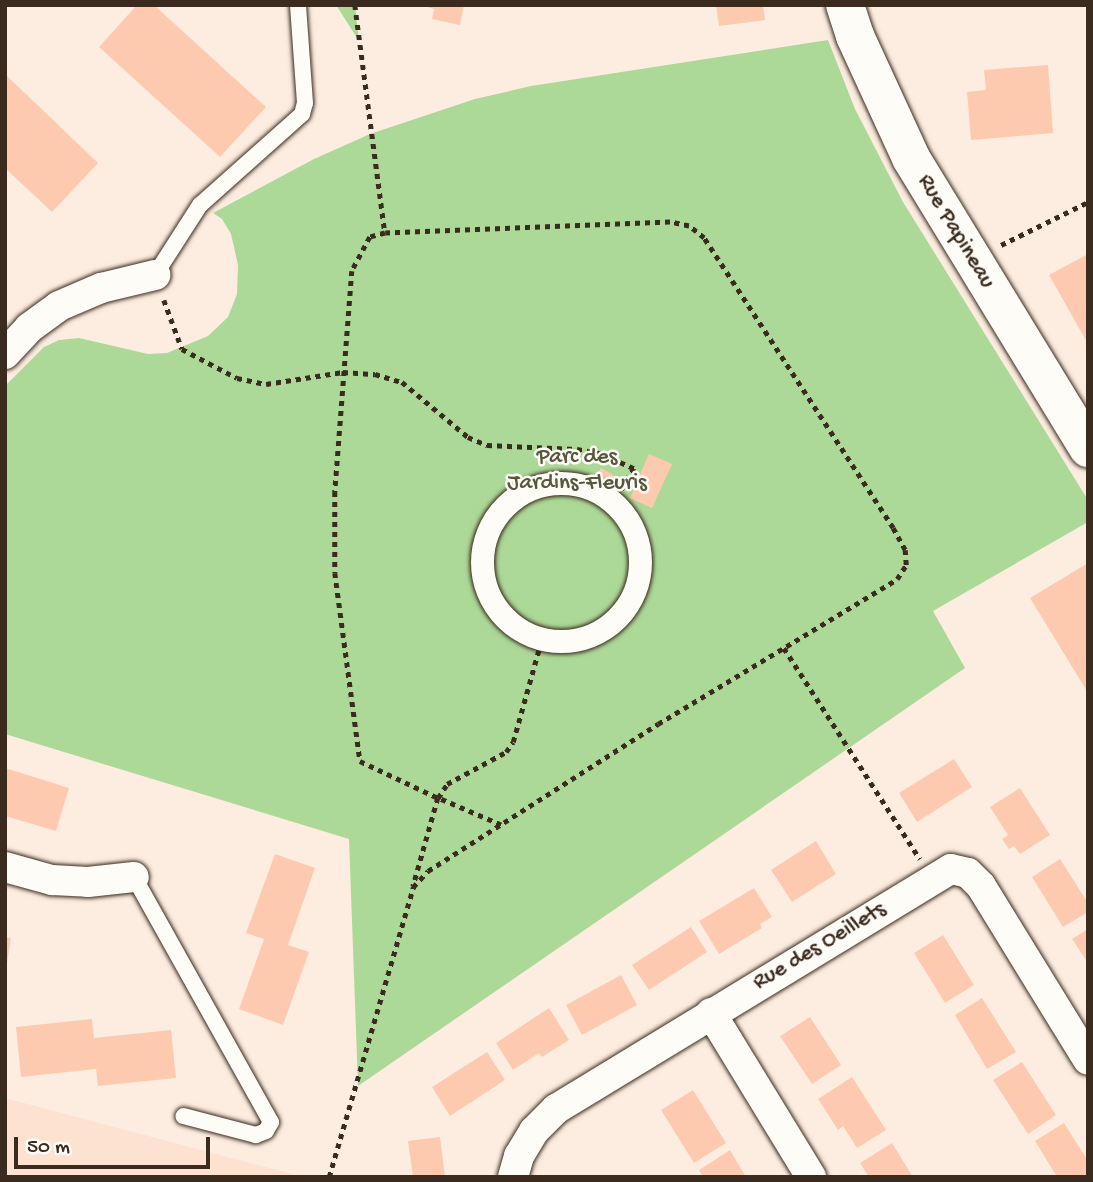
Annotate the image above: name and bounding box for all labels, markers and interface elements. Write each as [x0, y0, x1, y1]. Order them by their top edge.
street label: Rue Papineau [910, 170, 1000, 294]
park label: Parc des Jardins-Fleuris [507, 444, 647, 498]
street label: Rue des Oeillets [749, 897, 891, 997]
scale bar [18, 1122, 214, 1166]
text: 50 m [27, 1136, 70, 1161]

